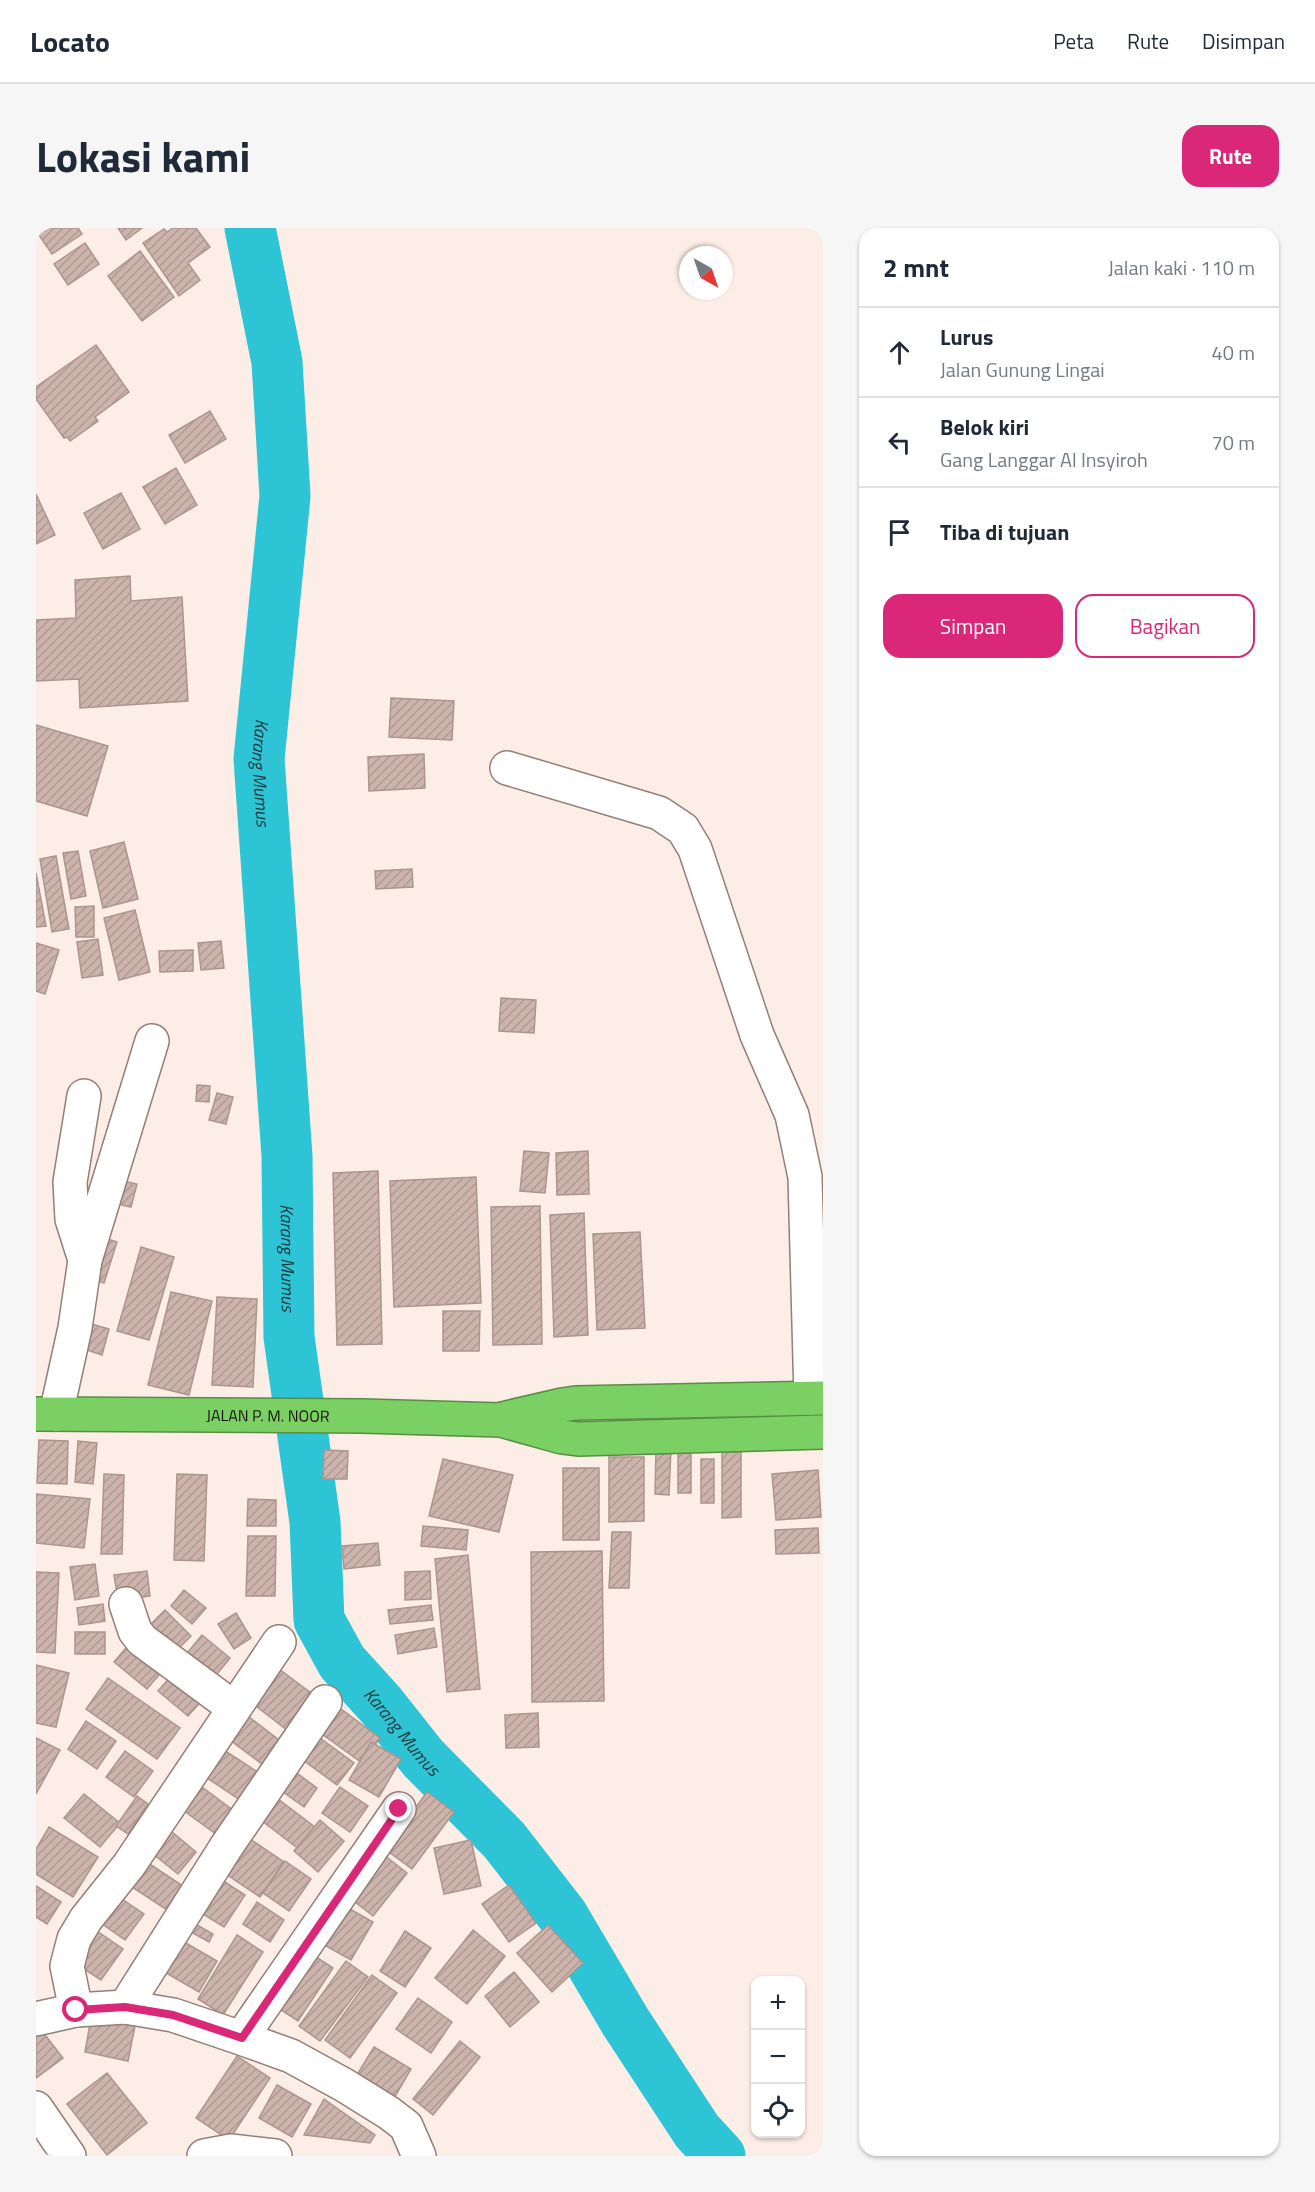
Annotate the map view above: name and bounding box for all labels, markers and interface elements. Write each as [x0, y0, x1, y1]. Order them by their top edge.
text: Locato [30, 20, 110, 63]
text: Peta [1053, 25, 1094, 57]
text: Rute [1127, 25, 1169, 57]
text: Disimpan [1202, 25, 1285, 57]
text: Lokasi kami [36, 124, 250, 188]
button: Rute [1182, 125, 1279, 187]
north arrow [679, 246, 733, 300]
text: 2 mnt [883, 248, 949, 287]
text: Jalan kaki · 110 m [1108, 252, 1255, 283]
text: Lurus [940, 320, 993, 354]
icon: ahead [883, 336, 916, 369]
text: 40 m [1211, 337, 1255, 368]
text: Jalan Gunung Lingai [940, 354, 1105, 385]
text: Belok kiri [940, 410, 1029, 444]
icon: left [883, 426, 916, 459]
text: 70 m [1211, 427, 1255, 458]
text: Gang Langgar Al Insyiroh [940, 444, 1148, 475]
text: Tiba di tujuan [940, 515, 1069, 549]
icon: arrive [883, 516, 916, 549]
button: Simpan [883, 594, 1063, 658]
button: Bagikan [1075, 594, 1255, 658]
water label: Karang Mumus [245, 718, 277, 829]
water label: Karang Mumus [274, 1204, 302, 1313]
street label: JALAN P. M. NOOR [206, 1403, 330, 1428]
water label: Karang Mumus [358, 1681, 448, 1783]
route end [385, 1795, 411, 1821]
map controls [751, 1976, 805, 2138]
button: + [751, 1976, 805, 2030]
route start [62, 1996, 88, 2022]
button: − [751, 2030, 805, 2084]
button: locate [751, 2084, 805, 2138]

